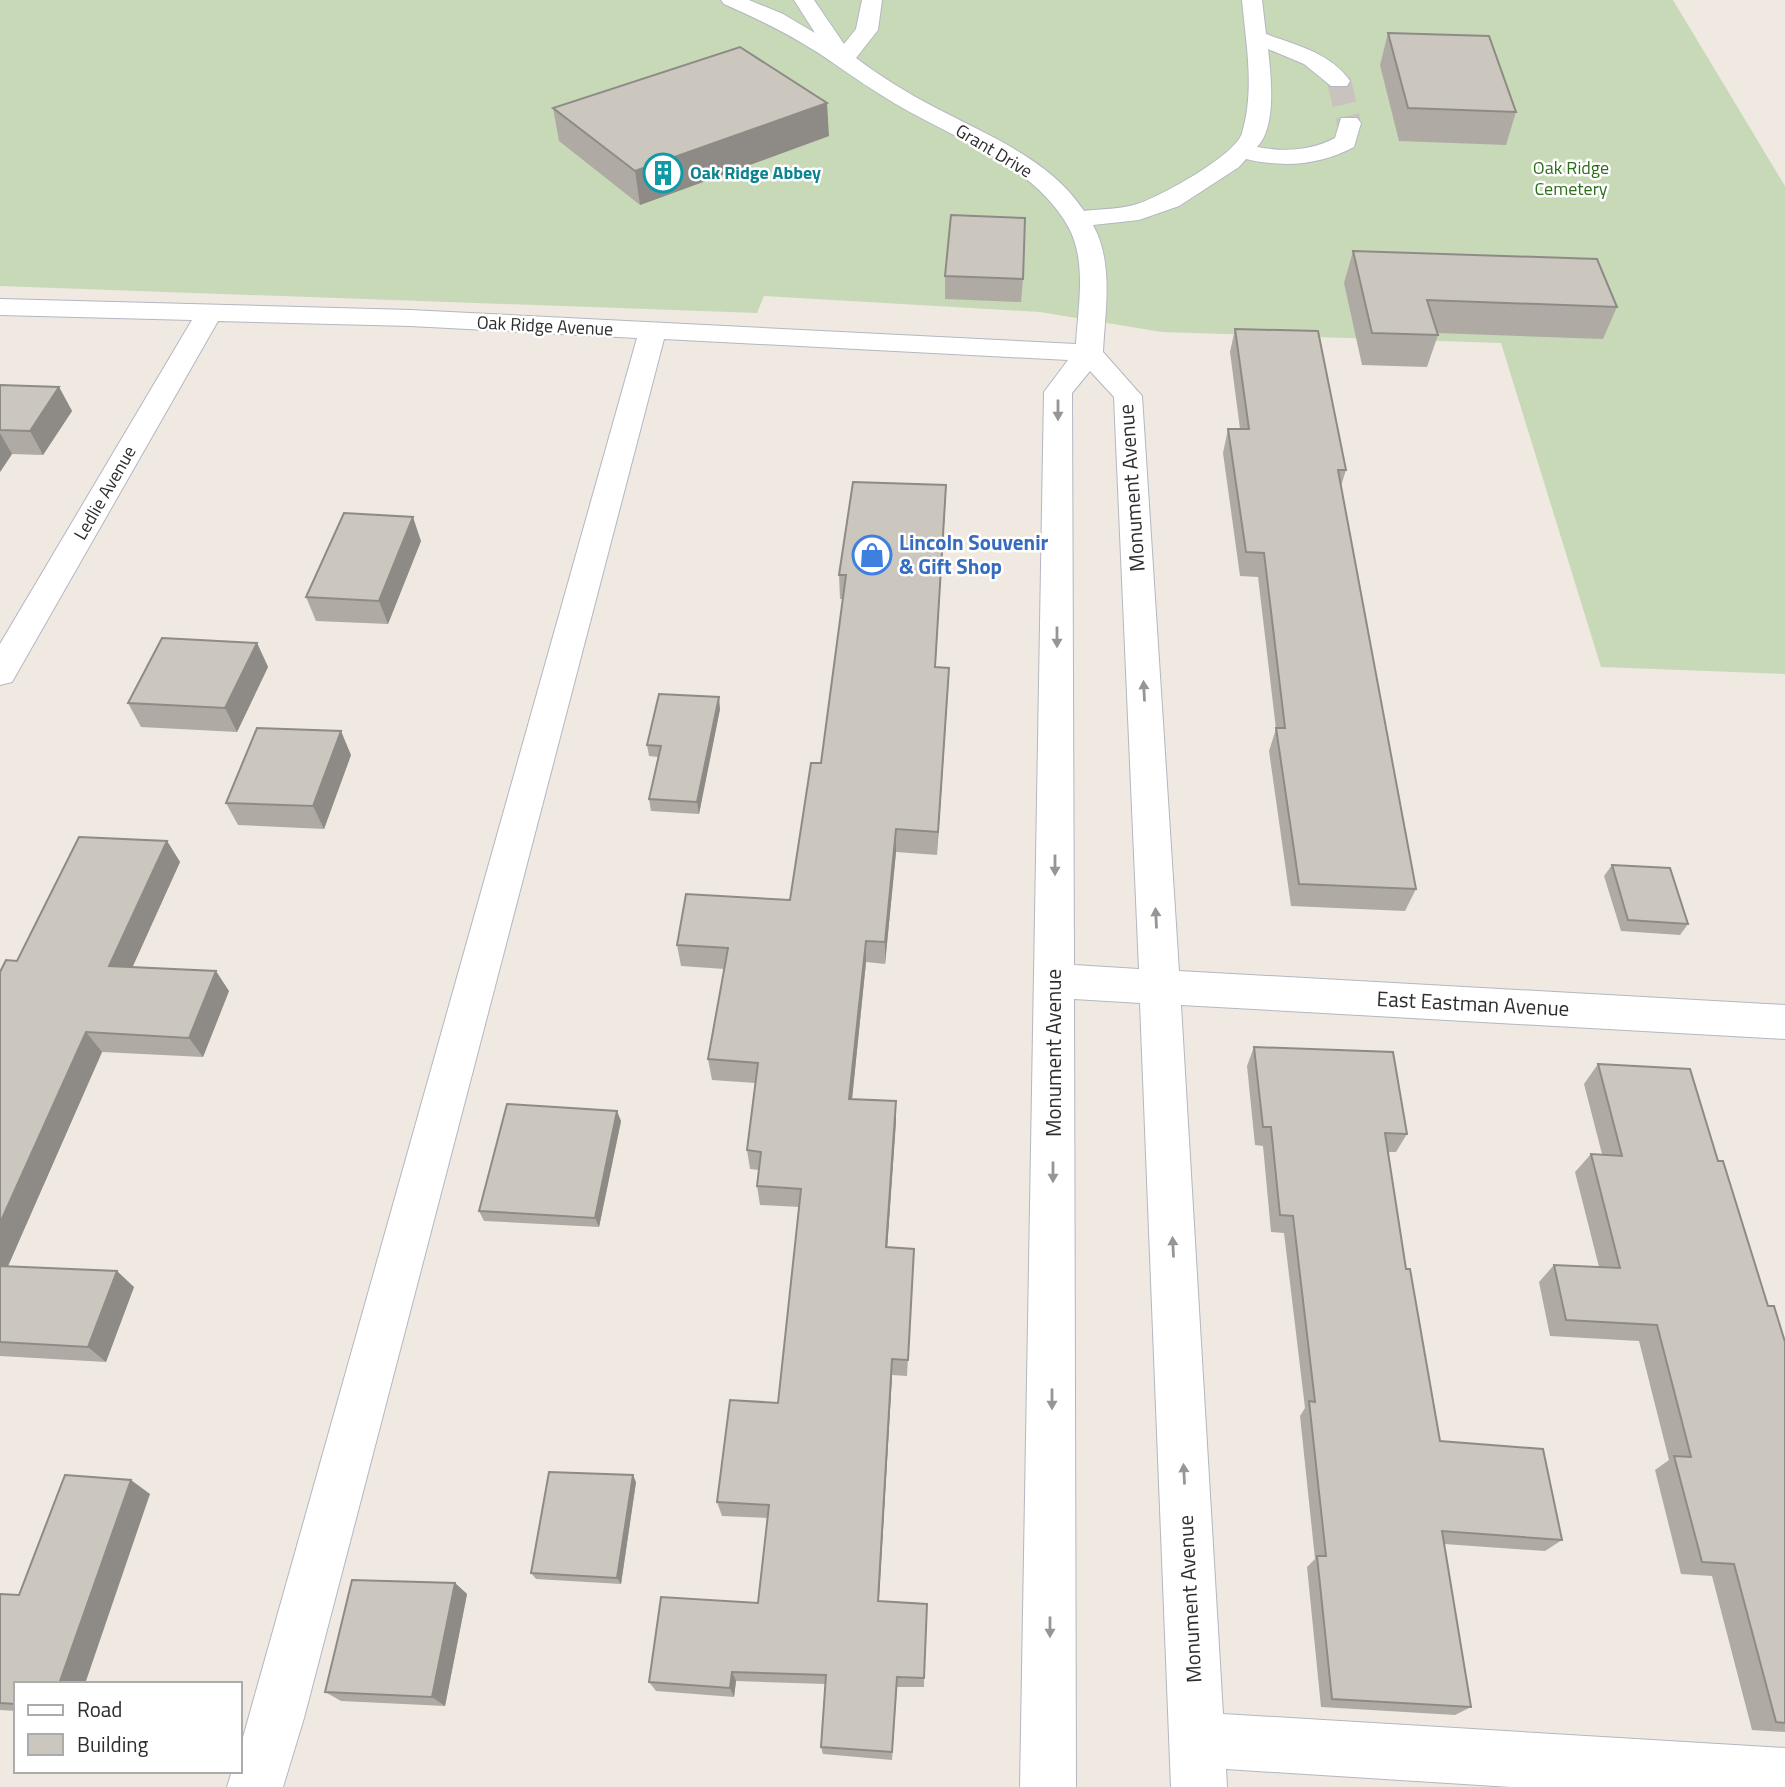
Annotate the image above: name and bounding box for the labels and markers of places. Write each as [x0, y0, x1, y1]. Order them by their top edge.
building icon: Oak Ridge Abbey [642, 152, 684, 194]
place label: Oak Ridge Abbey [690, 159, 821, 186]
place label: Lincoln Souvenir & Gift Shop [899, 526, 1049, 582]
shop icon: Lincoln Souvenir & Gift Shop [851, 534, 893, 576]

